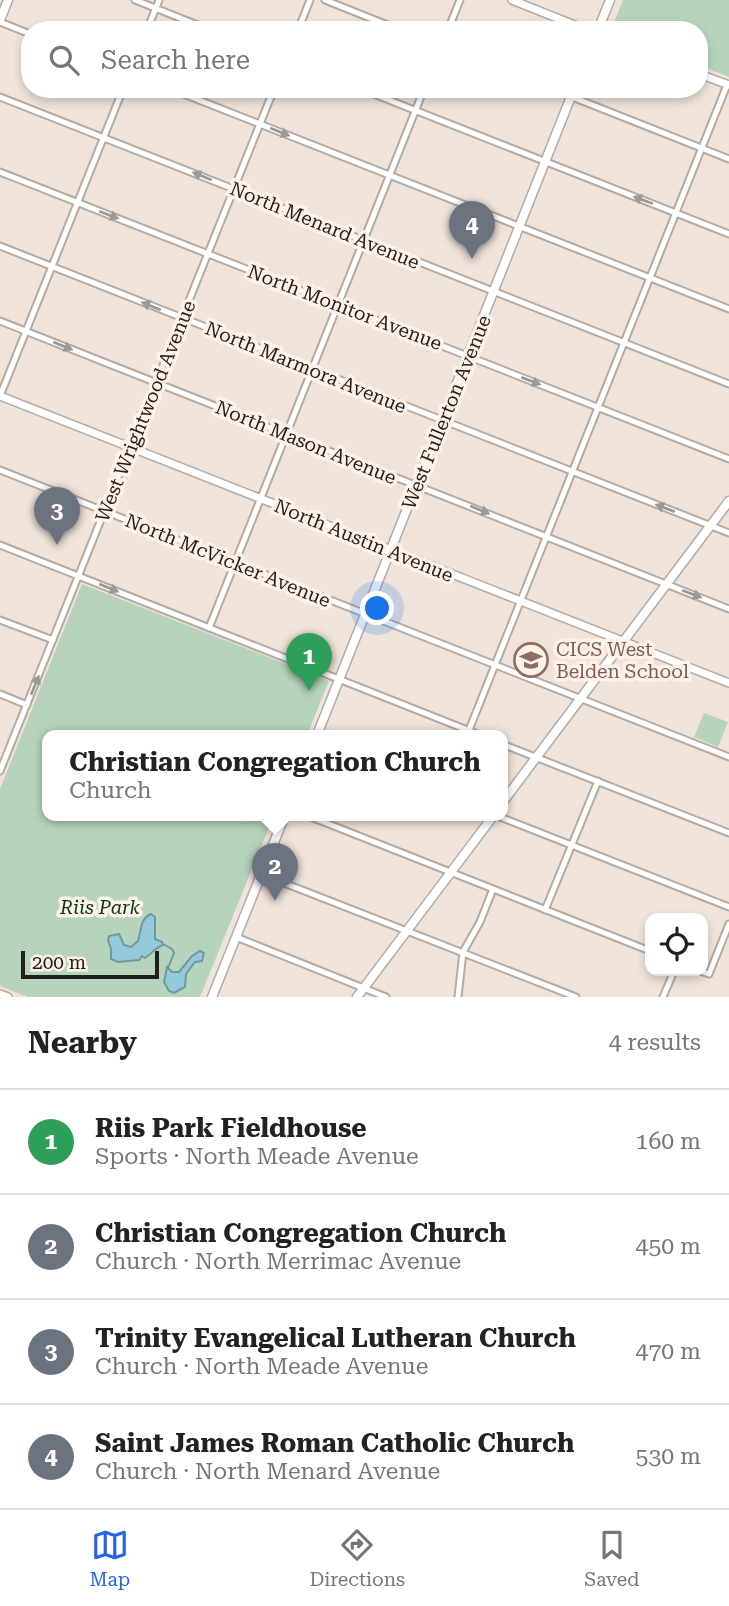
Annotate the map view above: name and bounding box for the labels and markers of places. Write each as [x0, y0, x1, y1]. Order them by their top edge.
pin: 4 [449, 201, 495, 259]
pin: 3 [34, 487, 80, 545]
pin: 1 [286, 633, 332, 691]
place label: CICS West Belden School [556, 638, 689, 683]
school or university icon: CICS West Belden School [512, 641, 550, 679]
pin: 2 [252, 843, 298, 901]

